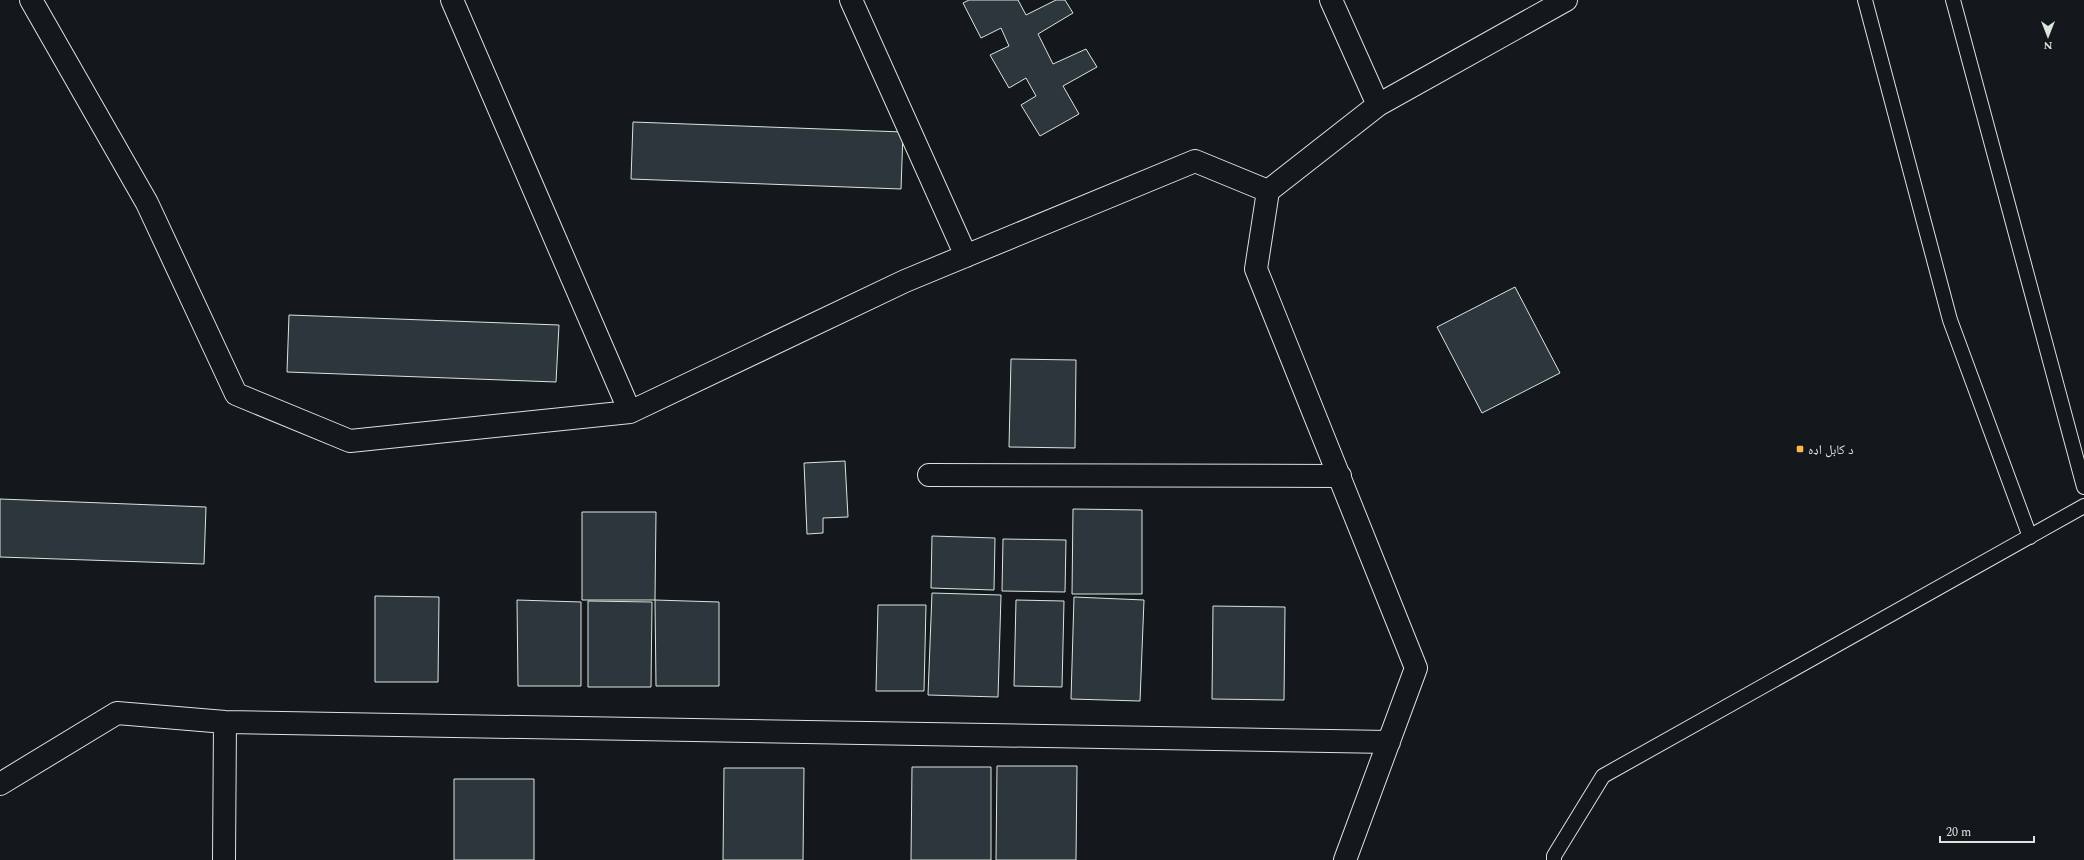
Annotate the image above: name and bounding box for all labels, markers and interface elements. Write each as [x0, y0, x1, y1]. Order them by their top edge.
north arrow [2028, 16, 2068, 56]
text: N [2043, 37, 2052, 54]
place label: د کابل اډه [1808, 440, 1854, 460]
marker: د کابل اډه [1795, 444, 1805, 454]
scale bar [1940, 818, 2034, 844]
text: 20 m [1946, 823, 1971, 842]

